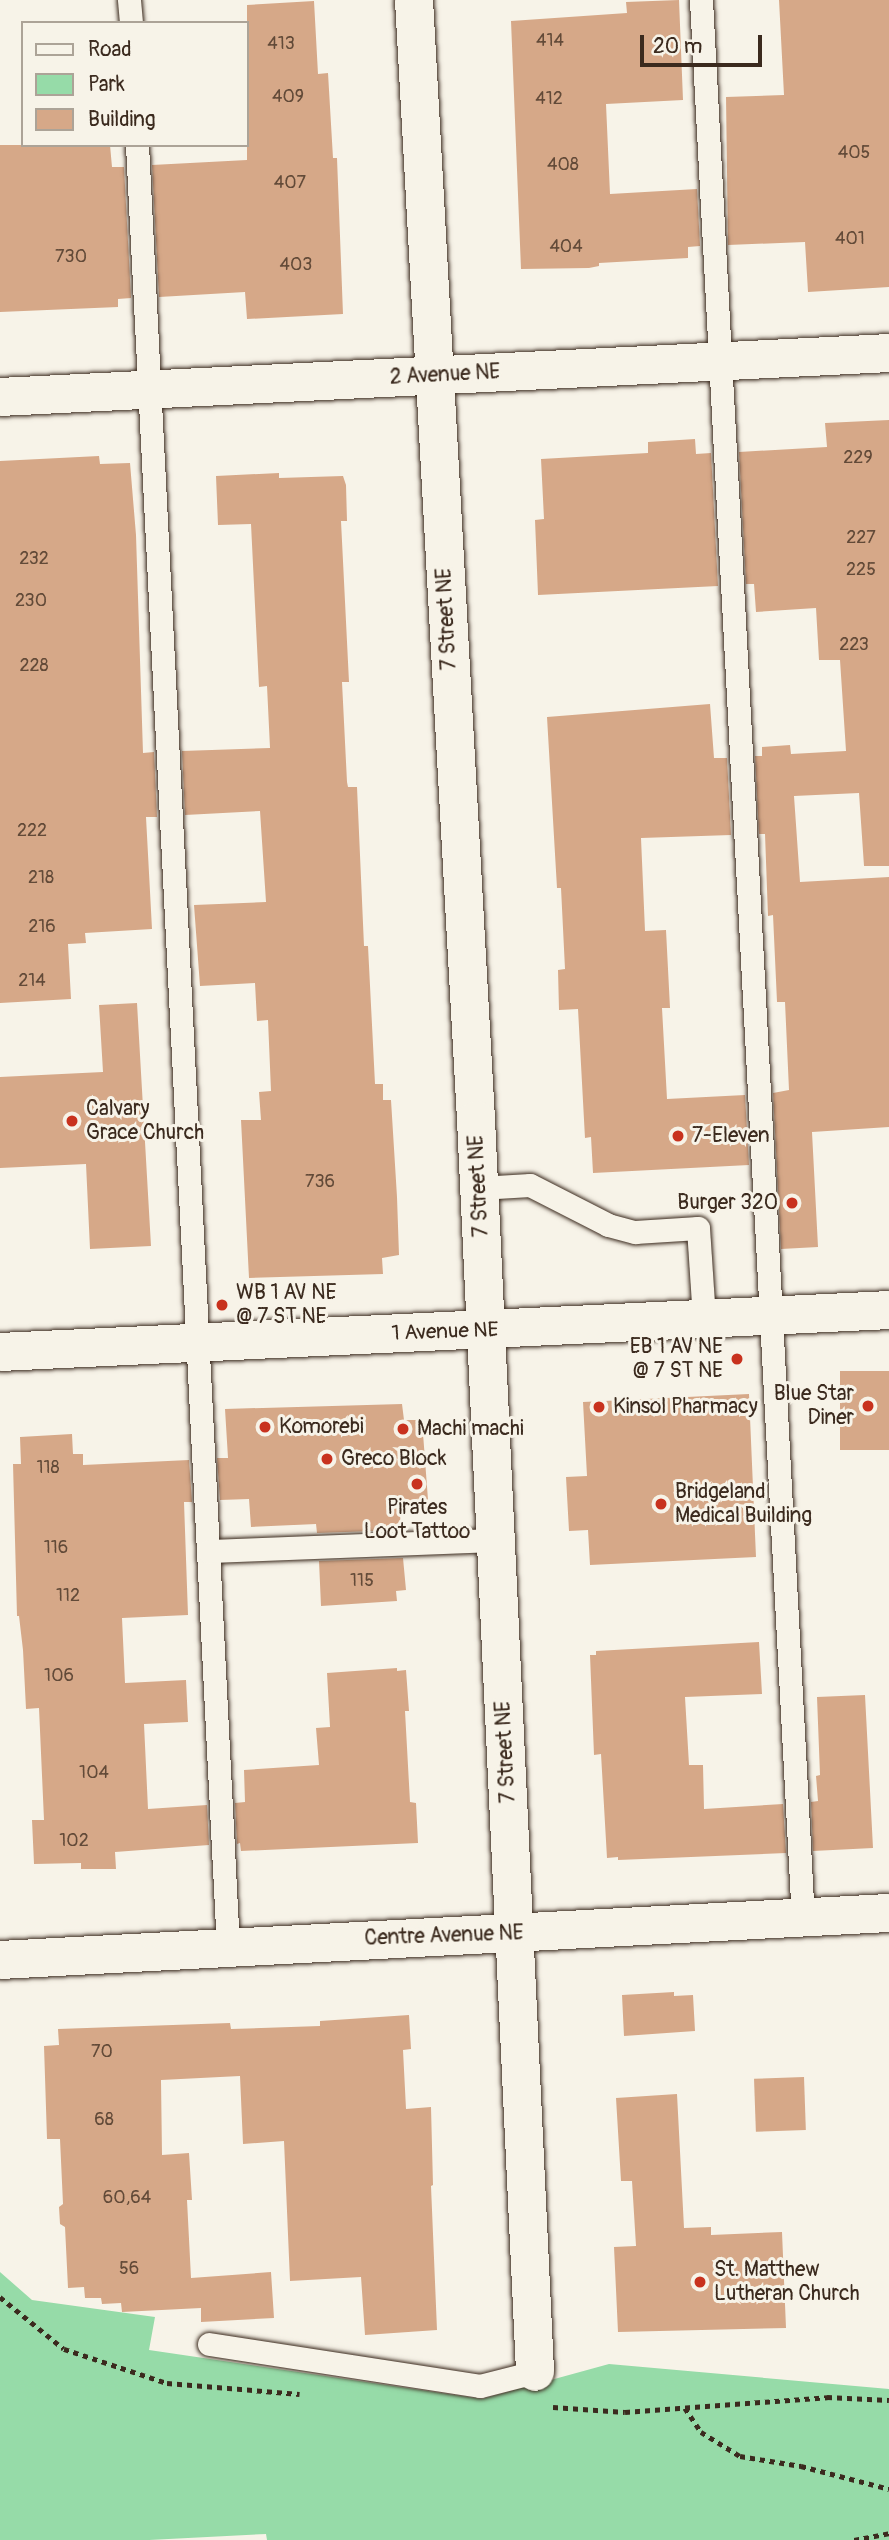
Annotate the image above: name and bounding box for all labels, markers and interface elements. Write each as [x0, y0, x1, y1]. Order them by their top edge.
legend [21, 21, 248, 147]
scale bar [644, 21, 766, 65]
house number: 414 [536, 30, 564, 52]
house number: 413 [267, 33, 295, 55]
text: 20 m [653, 33, 702, 60]
text: Road [88, 36, 132, 63]
text: Park [88, 71, 125, 98]
house number: 409 [272, 86, 304, 108]
house number: 412 [535, 88, 563, 110]
text: Building [88, 106, 155, 133]
house number: 405 [838, 142, 870, 164]
house number: 408 [547, 154, 579, 176]
house number: 407 [274, 172, 306, 194]
house number: 401 [835, 228, 865, 250]
house number: 404 [549, 236, 583, 258]
house number: 730 [55, 246, 87, 268]
house number: 403 [280, 254, 312, 276]
street label: 2 Avenue NE [389, 360, 501, 390]
house number: 229 [843, 447, 873, 469]
house number: 227 [846, 527, 876, 549]
house number: 232 [19, 548, 49, 570]
house number: 225 [846, 559, 876, 581]
street label: 7 Street NE [432, 567, 462, 671]
house number: 230 [15, 590, 47, 612]
house number: 223 [839, 634, 869, 656]
house number: 228 [19, 655, 49, 677]
house number: 222 [17, 820, 47, 842]
house number: 218 [28, 867, 54, 889]
house number: 216 [28, 916, 56, 938]
house number: 214 [18, 970, 46, 992]
place label: Calvary Grace Church [86, 1096, 204, 1146]
marker: Calvary Grace Church [64, 1113, 80, 1129]
place label: 7-Eleven [692, 1123, 770, 1149]
marker: 7-Eleven [670, 1128, 686, 1144]
street label: 7 Street NE [464, 1134, 494, 1238]
house number: 736 [305, 1171, 335, 1193]
place label: Burger 320 [677, 1190, 778, 1216]
marker: Burger 320 [784, 1195, 800, 1211]
place label: WB 1 AV NE @ 7 ST NE [236, 1280, 336, 1330]
marker: WB 1 AV NE @ 7 ST NE [214, 1297, 230, 1313]
street label: 1 Avenue NE [391, 1318, 499, 1346]
place label: EB 1 AV NE @ 7 ST NE [630, 1334, 723, 1384]
marker: EB 1 AV NE @ 7 ST NE [729, 1351, 745, 1367]
place label: Blue Star Diner [774, 1381, 854, 1431]
place label: Kinsol Pharmacy [613, 1394, 758, 1420]
marker: Blue Star Diner [860, 1398, 876, 1414]
marker: Kinsol Pharmacy [591, 1399, 607, 1415]
place label: Komorebi [279, 1414, 364, 1440]
place label: Machi machi [417, 1416, 524, 1442]
marker: Komorebi [257, 1419, 273, 1435]
marker: Machi machi [395, 1421, 411, 1437]
place label: Greco Block [341, 1446, 446, 1472]
marker: Greco Block [319, 1451, 335, 1467]
house number: 118 [36, 1457, 60, 1479]
marker: Pirates Loot Tattoo [409, 1476, 425, 1492]
place label: Bridgeland Medical Building [675, 1479, 812, 1529]
place label: Pirates Loot Tattoo [364, 1495, 470, 1545]
marker: Bridgeland Medical Building [653, 1496, 669, 1512]
house number: 116 [44, 1537, 68, 1559]
house number: 115 [350, 1570, 374, 1592]
house number: 112 [56, 1585, 80, 1607]
house number: 106 [44, 1665, 74, 1687]
street label: 7 Street NE [491, 1700, 521, 1804]
house number: 104 [79, 1762, 109, 1784]
house number: 102 [59, 1830, 89, 1852]
street label: Centre Avenue NE [364, 1921, 524, 1951]
house number: 70 [91, 2041, 113, 2063]
house number: 68 [94, 2109, 114, 2131]
house number: 60,64 [103, 2187, 151, 2209]
place label: St. Matthew Lutheran Church [714, 2257, 860, 2307]
house number: 56 [119, 2258, 139, 2280]
marker: St. Matthew Lutheran Church [692, 2274, 708, 2290]

